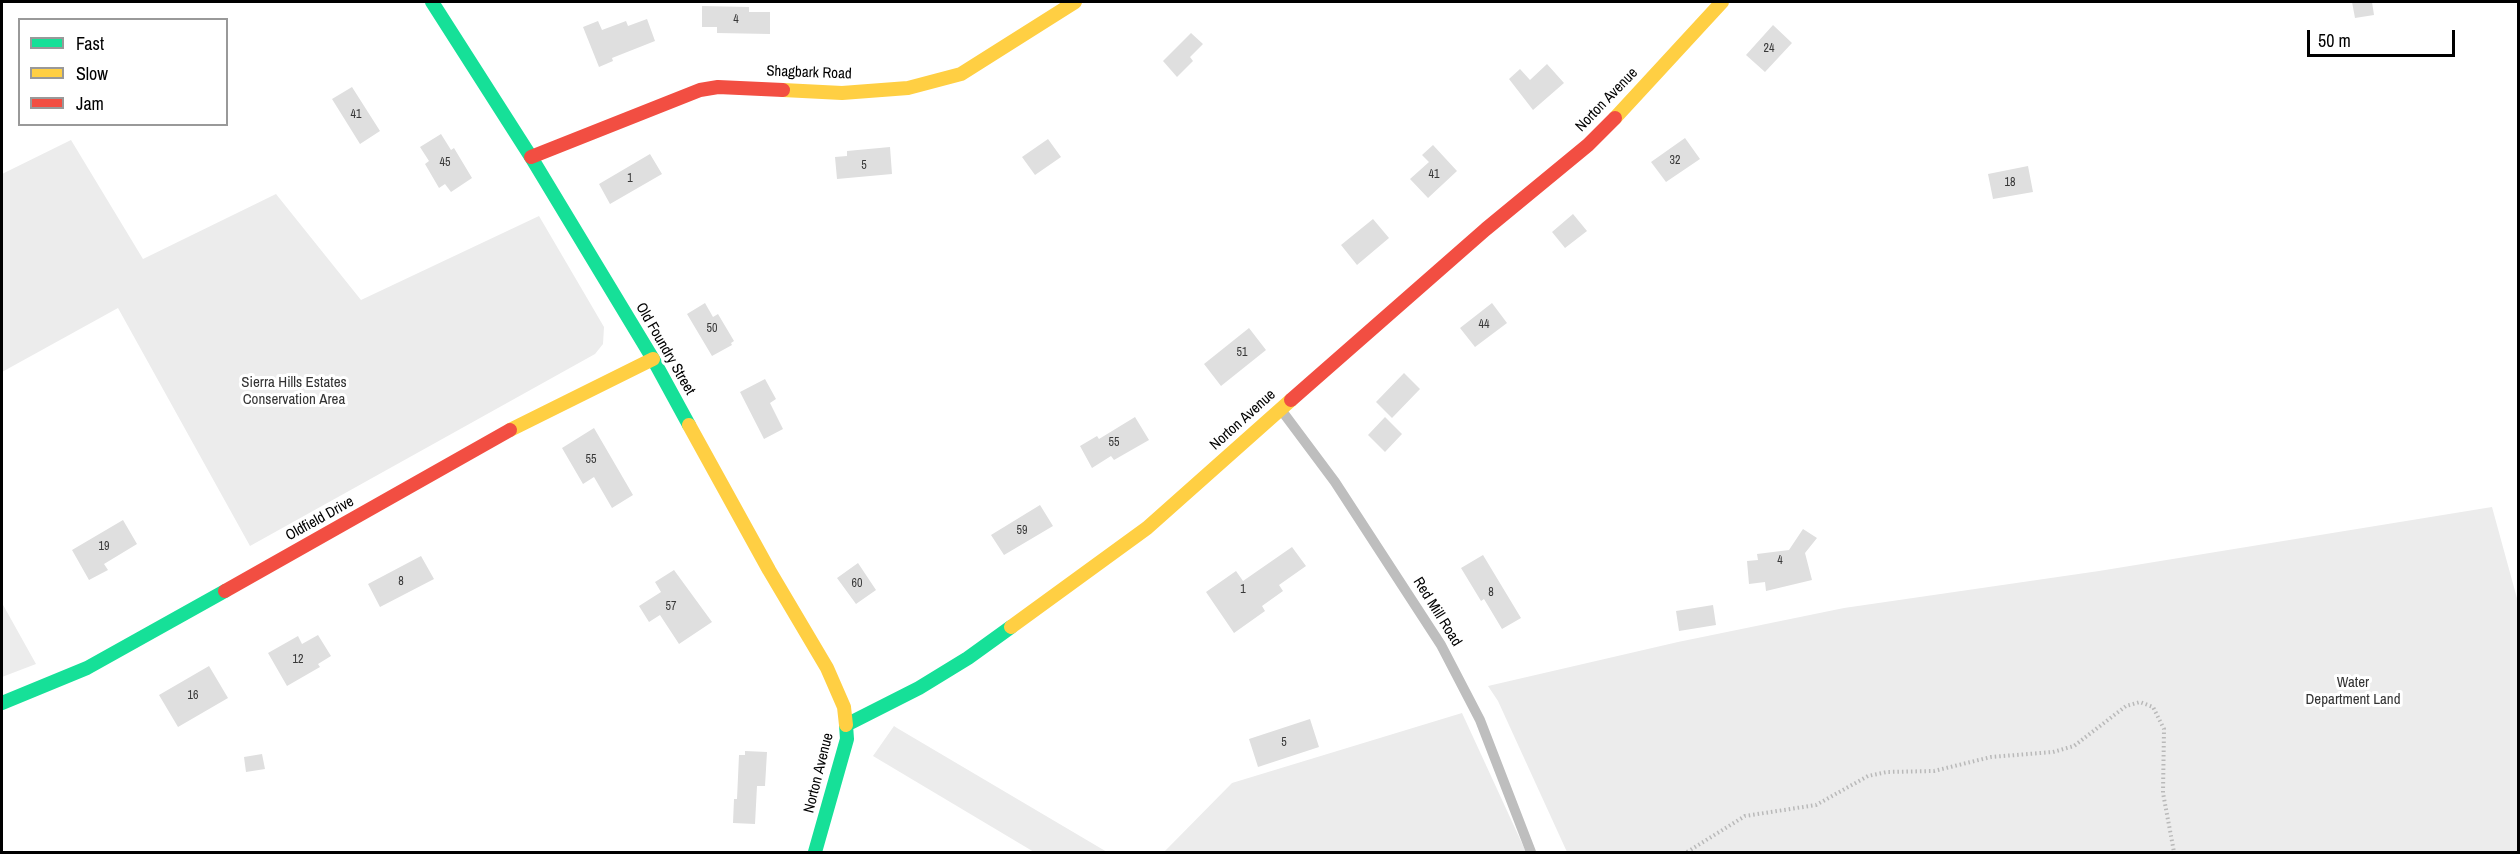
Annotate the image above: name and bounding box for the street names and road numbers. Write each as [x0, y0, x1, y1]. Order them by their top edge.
street label: Shagbark Road [766, 63, 852, 83]
street label: Norton Avenue [1572, 64, 1642, 136]
street label: Old Foundry Street [631, 300, 699, 398]
street label: Norton Avenue [1207, 386, 1279, 454]
street label: Oldfield Drive [283, 493, 357, 545]
street label: Red Mill Road [1409, 574, 1465, 650]
street label: Norton Avenue [800, 731, 838, 815]

